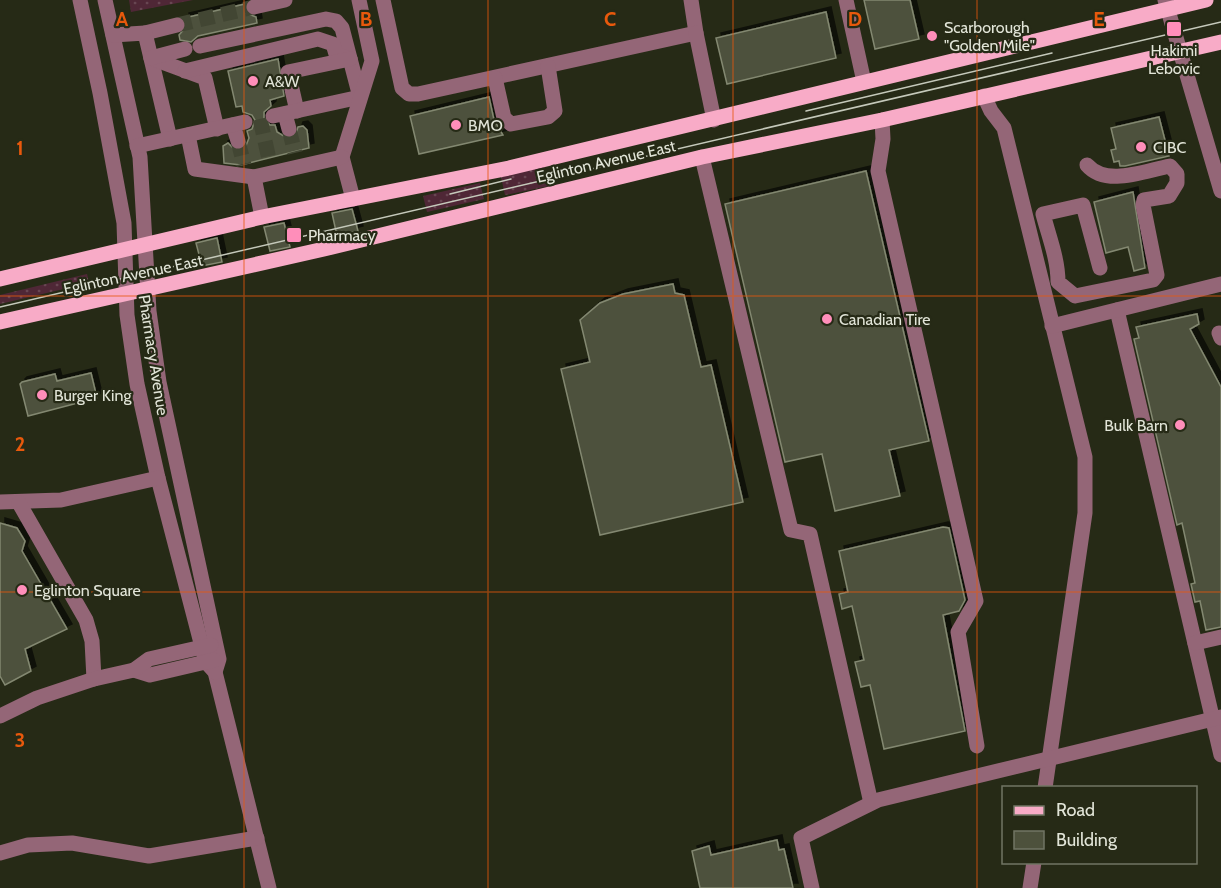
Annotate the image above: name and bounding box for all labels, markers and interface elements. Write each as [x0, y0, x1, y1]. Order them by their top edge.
text: A [116, 7, 129, 31]
text: B [360, 7, 372, 31]
text: C [604, 7, 616, 31]
text: D [848, 7, 862, 31]
text: E [1093, 7, 1105, 31]
place label: Scarborough "Golden Mile" [944, 18, 1035, 55]
marker: Hakimi Lebovic [1165, 20, 1183, 38]
marker: Scarborough "Golden Mile" [925, 29, 939, 43]
place label: Hakimi Lebovic [1148, 41, 1200, 78]
place label: A&W [265, 72, 300, 91]
marker: A&W [246, 74, 260, 88]
place label: BMO [468, 116, 503, 135]
marker: BMO [449, 118, 463, 132]
text: 1 [16, 136, 24, 160]
street label: Eglinton Avenue East [535, 136, 678, 187]
place label: CIBC [1153, 138, 1186, 157]
marker: CIBC [1134, 140, 1148, 154]
marker: Pharmacy [285, 226, 303, 244]
place label: Pharmacy [308, 226, 376, 245]
street label: Eglinton Avenue East [62, 250, 205, 299]
street label: Pharmacy Avenue [135, 293, 172, 417]
place label: Canadian Tire [839, 310, 930, 329]
marker: Canadian Tire [820, 312, 834, 326]
place label: Burger King [54, 386, 132, 405]
marker: Burger King [35, 388, 49, 402]
place label: Bulk Barn [1104, 416, 1168, 435]
marker: Bulk Barn [1173, 418, 1187, 432]
text: 2 [15, 432, 25, 456]
place label: Eglinton Square [34, 581, 141, 600]
marker: Eglinton Square [15, 583, 29, 597]
text: 3 [15, 728, 25, 752]
legend [1002, 786, 1197, 864]
text: Road [1056, 799, 1095, 821]
text: Building [1056, 829, 1118, 851]

